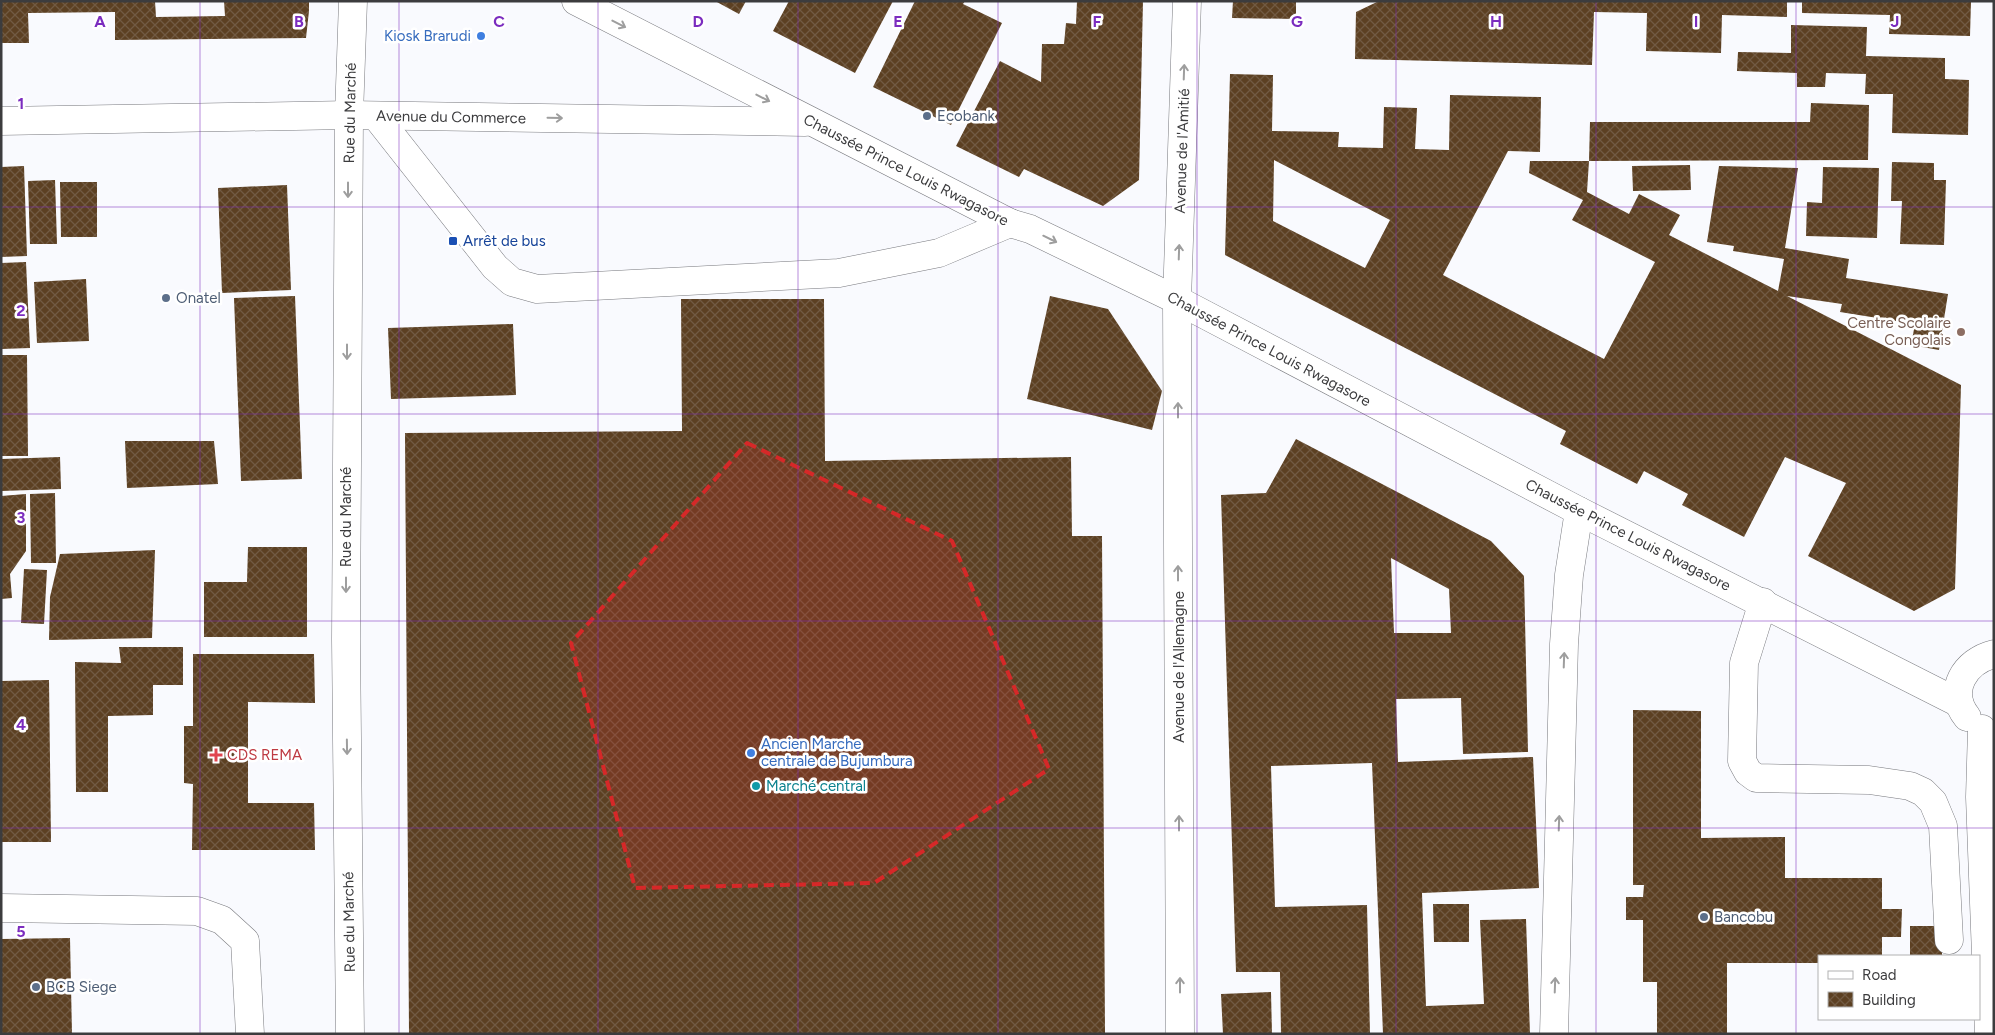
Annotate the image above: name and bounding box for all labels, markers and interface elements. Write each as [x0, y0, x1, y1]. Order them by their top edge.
text: A [94, 12, 106, 31]
text: B [294, 12, 304, 31]
text: C [493, 12, 505, 31]
text: D [692, 12, 704, 31]
text: E [893, 12, 903, 31]
text: F [1093, 12, 1102, 31]
text: G [1291, 12, 1303, 31]
text: H [1490, 12, 1502, 31]
text: I [1694, 12, 1698, 31]
text: J [1891, 12, 1899, 31]
one-way arrow [611, 20, 626, 29]
place label: Kiosk Brarudi [384, 27, 471, 45]
marker: Kiosk Brarudi [475, 30, 487, 42]
street label: Rue du Marché [340, 63, 360, 163]
one-way arrow [1180, 64, 1189, 80]
street label: Avenue de l'Amitié [1171, 88, 1193, 214]
one-way arrow [756, 93, 771, 103]
text: 1 [18, 94, 24, 113]
street label: Avenue du Commerce [376, 107, 526, 127]
place label: Ecobank [937, 107, 996, 125]
street label: Chaussée Prince Louis Rwagasore [800, 110, 1012, 230]
marker: Ecobank [921, 110, 933, 122]
one-way arrow [547, 114, 563, 123]
one-way arrow [343, 182, 353, 198]
place label: Arrêt de bus [463, 232, 546, 250]
one-way arrow [1043, 234, 1058, 244]
marker: Arrêt de bus [447, 235, 459, 247]
one-way arrow [1174, 244, 1183, 260]
street label: Chaussée Prince Louis Rwagasore [1164, 288, 1374, 410]
place label: Onatel [176, 289, 221, 307]
marker: Onatel [160, 292, 172, 304]
text: 2 [16, 301, 26, 320]
place label: Centre Scolaire Congolais [1847, 314, 1951, 349]
marker: Centre Scolaire Congolais [1955, 326, 1967, 338]
one-way arrow [342, 344, 352, 360]
one-way arrow [1173, 402, 1183, 418]
street label: Rue du Marché [337, 467, 355, 567]
street label: Chaussée Prince Louis Rwagasore [1522, 475, 1734, 595]
text: 3 [17, 508, 26, 527]
one-way arrow [1173, 565, 1183, 581]
one-way arrow [341, 576, 351, 593]
street label: Avenue de l'Allemagne [1170, 591, 1188, 743]
one-way arrow [1559, 652, 1569, 668]
text: 4 [16, 715, 26, 734]
place label: Ancien Marche centrale de Bujumbura [761, 735, 913, 770]
one-way arrow [342, 739, 352, 755]
place label: CDS REMA [227, 746, 302, 764]
marker: Ancien Marche centrale de Bujumbura [745, 747, 757, 759]
marker: CDS REMA [209, 748, 223, 762]
place label: Marché central [766, 777, 866, 795]
marker: Marché central [750, 780, 762, 792]
one-way arrow [1174, 815, 1184, 831]
one-way arrow [1555, 815, 1564, 831]
street label: Rue du Marché [339, 872, 359, 972]
place label: Bancobu [1714, 908, 1773, 926]
marker: Bancobu [1698, 911, 1710, 923]
text: 5 [16, 922, 26, 941]
legend [1818, 955, 1980, 1020]
text: Road [1862, 966, 1897, 984]
one-way arrow [1175, 977, 1185, 994]
one-way arrow [1550, 977, 1560, 994]
place label: BCB Siege [46, 978, 117, 996]
marker: BCB Siege [30, 981, 42, 993]
text: Building [1862, 991, 1916, 1009]

